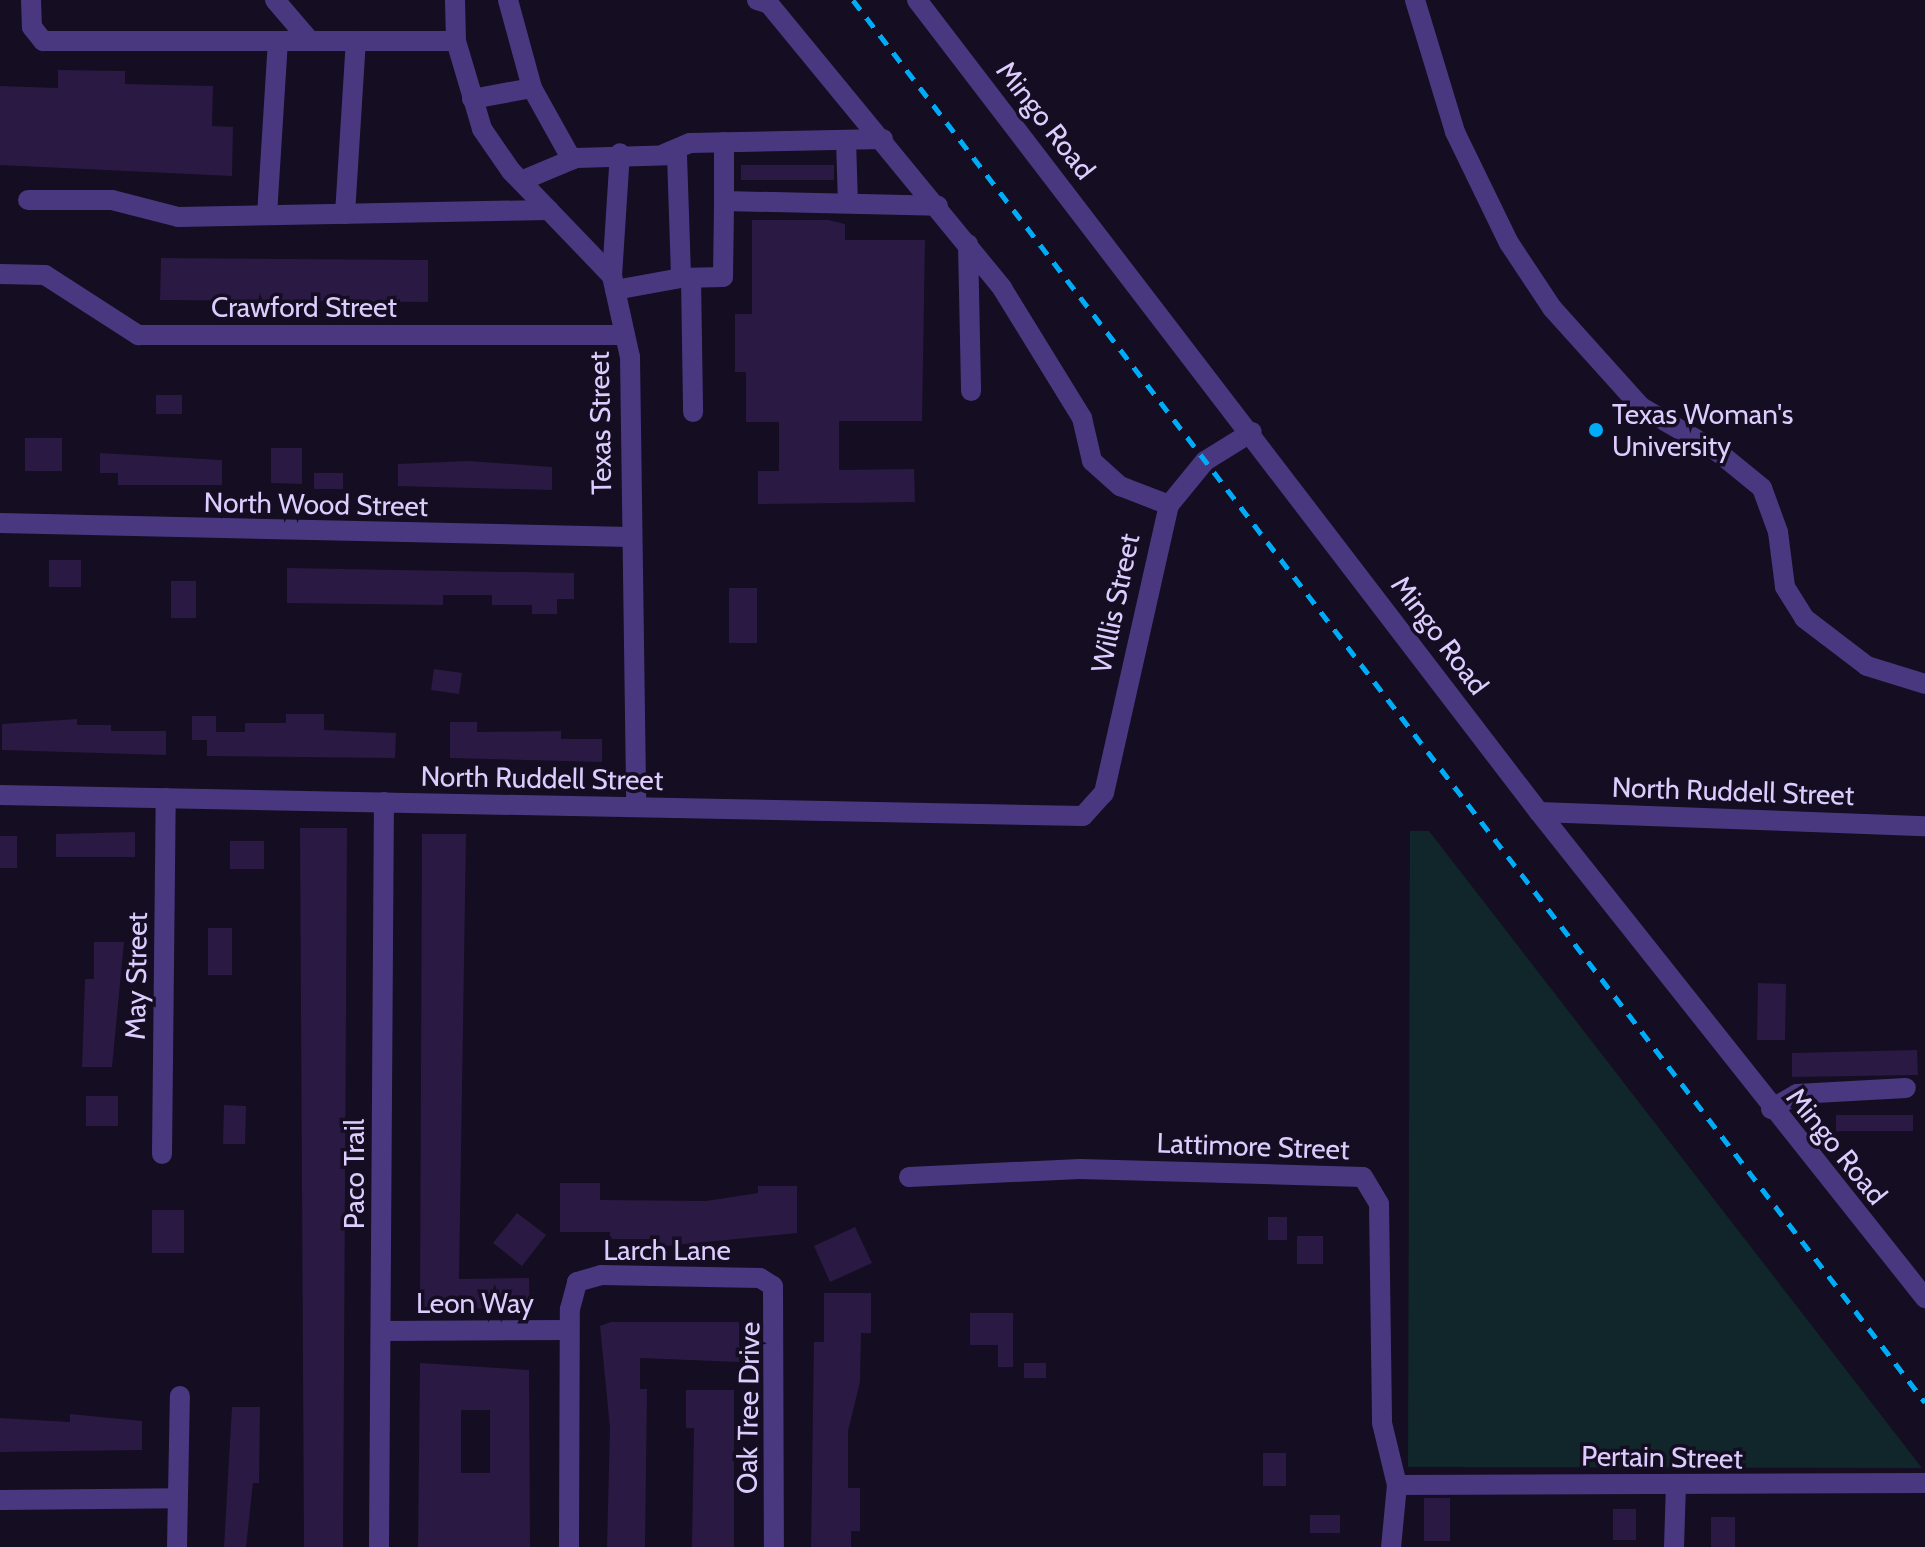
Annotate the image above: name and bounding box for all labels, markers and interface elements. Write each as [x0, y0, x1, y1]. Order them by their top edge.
street label: Mingo Road [990, 54, 1102, 186]
street label: Crawford Street [211, 290, 397, 324]
street label: Texas Street [582, 351, 618, 495]
place label: Texas Woman's University [1612, 397, 1793, 463]
marker: Texas Woman's University [1587, 421, 1605, 439]
street label: North Wood Street [203, 485, 429, 523]
street label: Willis Street [1084, 530, 1146, 676]
street label: Mingo Road [1384, 569, 1496, 701]
street label: North Ruddell Street [420, 759, 664, 797]
street label: North Ruddell Street [1611, 770, 1855, 812]
street label: May Street [118, 912, 154, 1040]
street label: Mingo Road [1780, 1081, 1894, 1211]
street label: Paco Trail [337, 1119, 371, 1229]
street label: Lattimore Street [1156, 1126, 1350, 1166]
street label: Larch Lane [603, 1233, 731, 1267]
street label: Leon Way [416, 1286, 534, 1320]
street label: Oak Tree Drive [730, 1322, 766, 1494]
street label: Pertain Street [1581, 1439, 1743, 1475]

